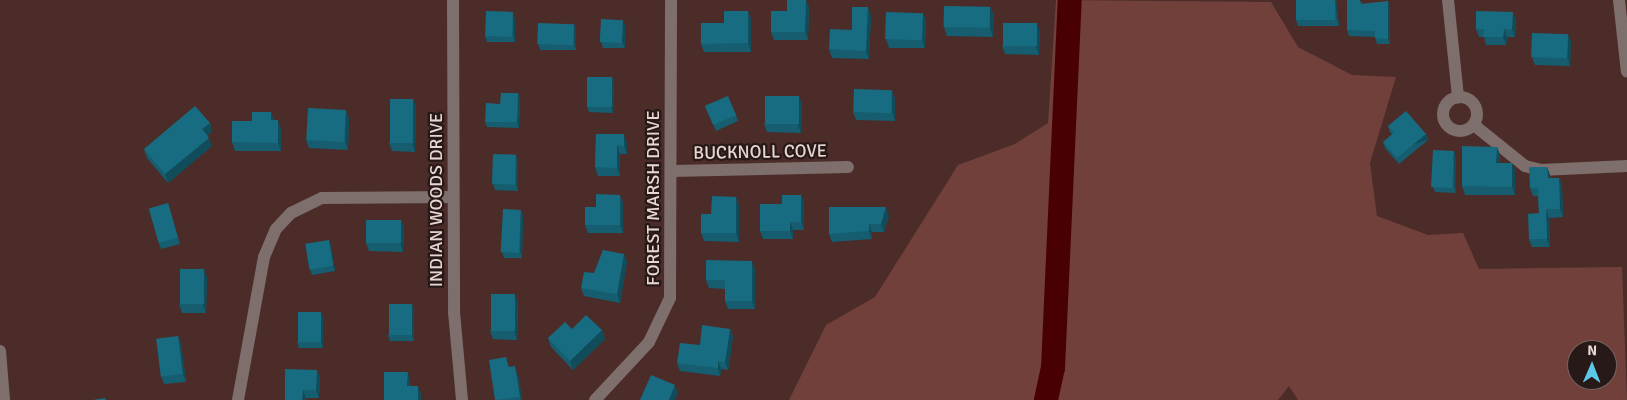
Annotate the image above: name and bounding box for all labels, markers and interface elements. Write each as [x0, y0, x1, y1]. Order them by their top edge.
street label: FOREST MARSH DRIVE [642, 110, 664, 286]
street label: INDIAN WOODS DRIVE [425, 113, 447, 287]
street label: BUCKNOLL COVE [693, 140, 827, 164]
north arrow [1567, 340, 1617, 390]
text: N [1587, 342, 1597, 359]

